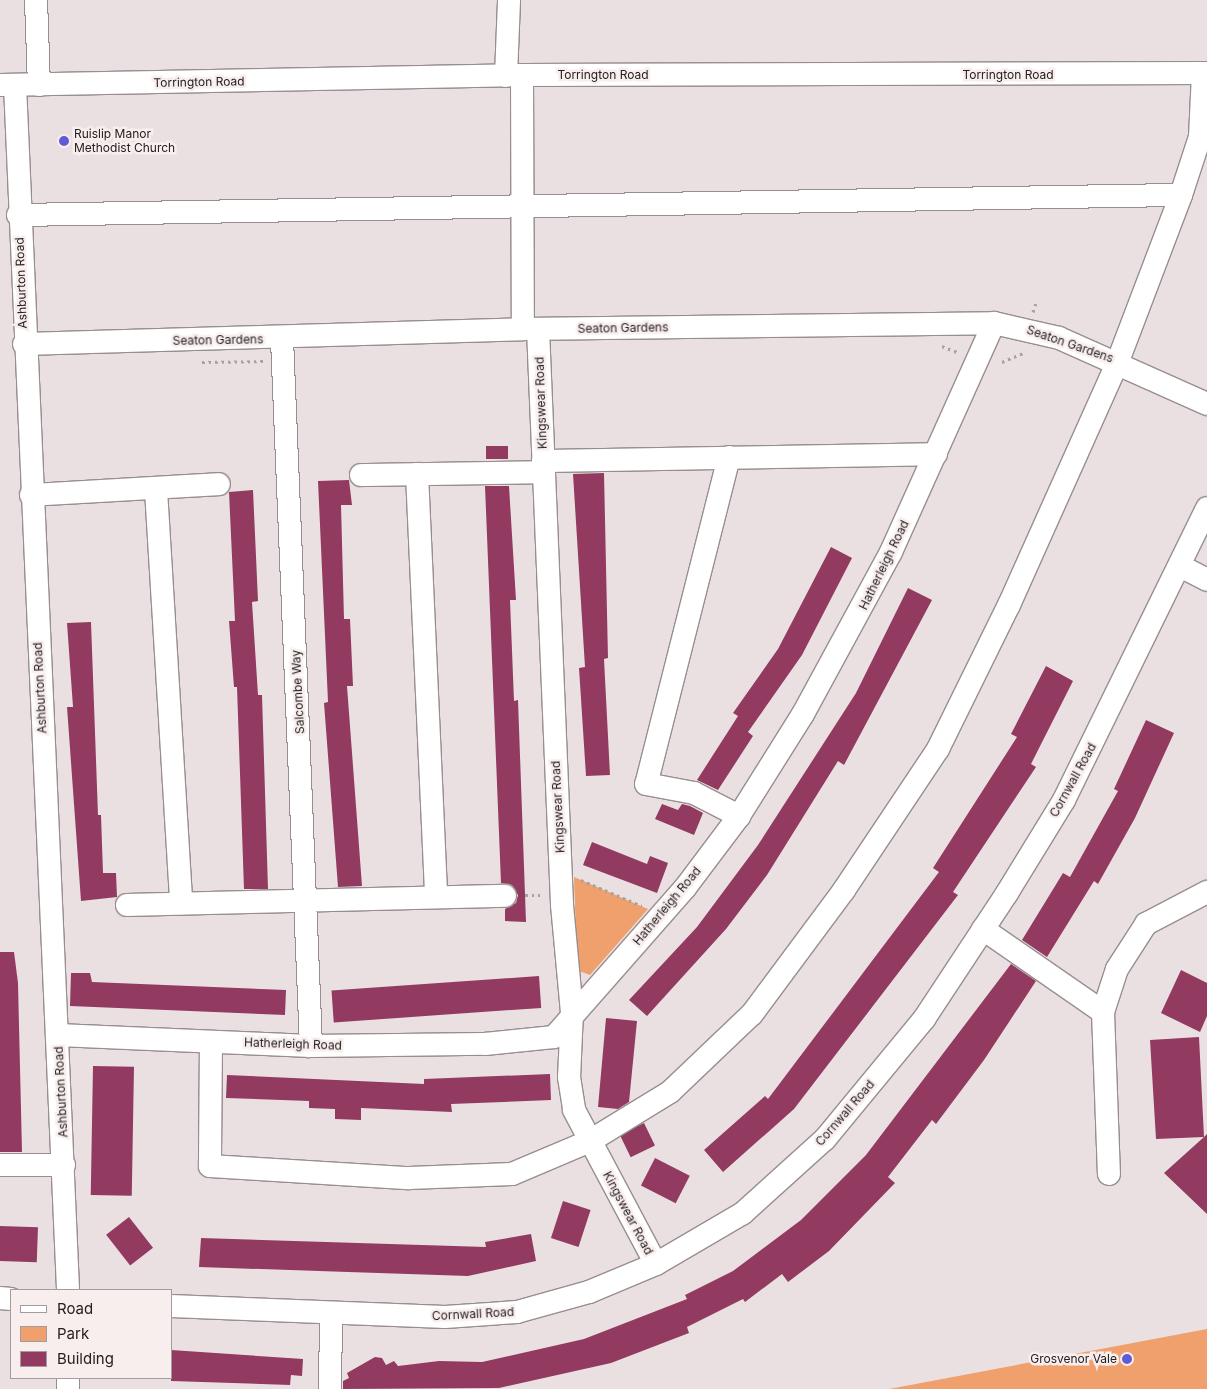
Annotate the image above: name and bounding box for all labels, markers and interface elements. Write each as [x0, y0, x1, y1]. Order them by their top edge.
street label: Torrington Road [557, 68, 649, 82]
street label: Torrington Road [962, 68, 1054, 82]
street label: Torrington Road [153, 74, 245, 90]
place label: Ruislip Manor Methodist Church [74, 127, 175, 155]
marker: Ruislip Manor Methodist Church [58, 135, 70, 147]
street label: Ashburton Road [12, 237, 30, 329]
street label: Seaton Gardens [577, 320, 669, 336]
street label: Seaton Gardens [1025, 322, 1115, 366]
street label: Seaton Gardens [172, 332, 264, 348]
street label: Kingswear Road [532, 357, 550, 449]
street label: Hatherleigh Road [856, 518, 912, 612]
street label: Ashburton Road [30, 642, 50, 734]
street label: Salcombe Way [289, 650, 307, 734]
street label: Cornwall Road [1047, 740, 1099, 820]
street label: Kingswear Road [548, 761, 568, 853]
street label: Hatherleigh Road [630, 864, 704, 948]
street label: Hatherleigh Road [244, 1035, 342, 1053]
street label: Ashburton Road [51, 1046, 71, 1138]
street label: Cornwall Road [813, 1077, 877, 1149]
street label: Kingswear Road [600, 1169, 656, 1257]
legend [10, 1289, 172, 1379]
text: Road [57, 1299, 93, 1318]
street label: Cornwall Road [431, 1305, 515, 1323]
text: Park [57, 1324, 89, 1343]
text: Building [57, 1349, 114, 1368]
place label: Grosvenor Vale [1030, 1352, 1117, 1366]
marker: Grosvenor Vale [1121, 1353, 1133, 1365]

